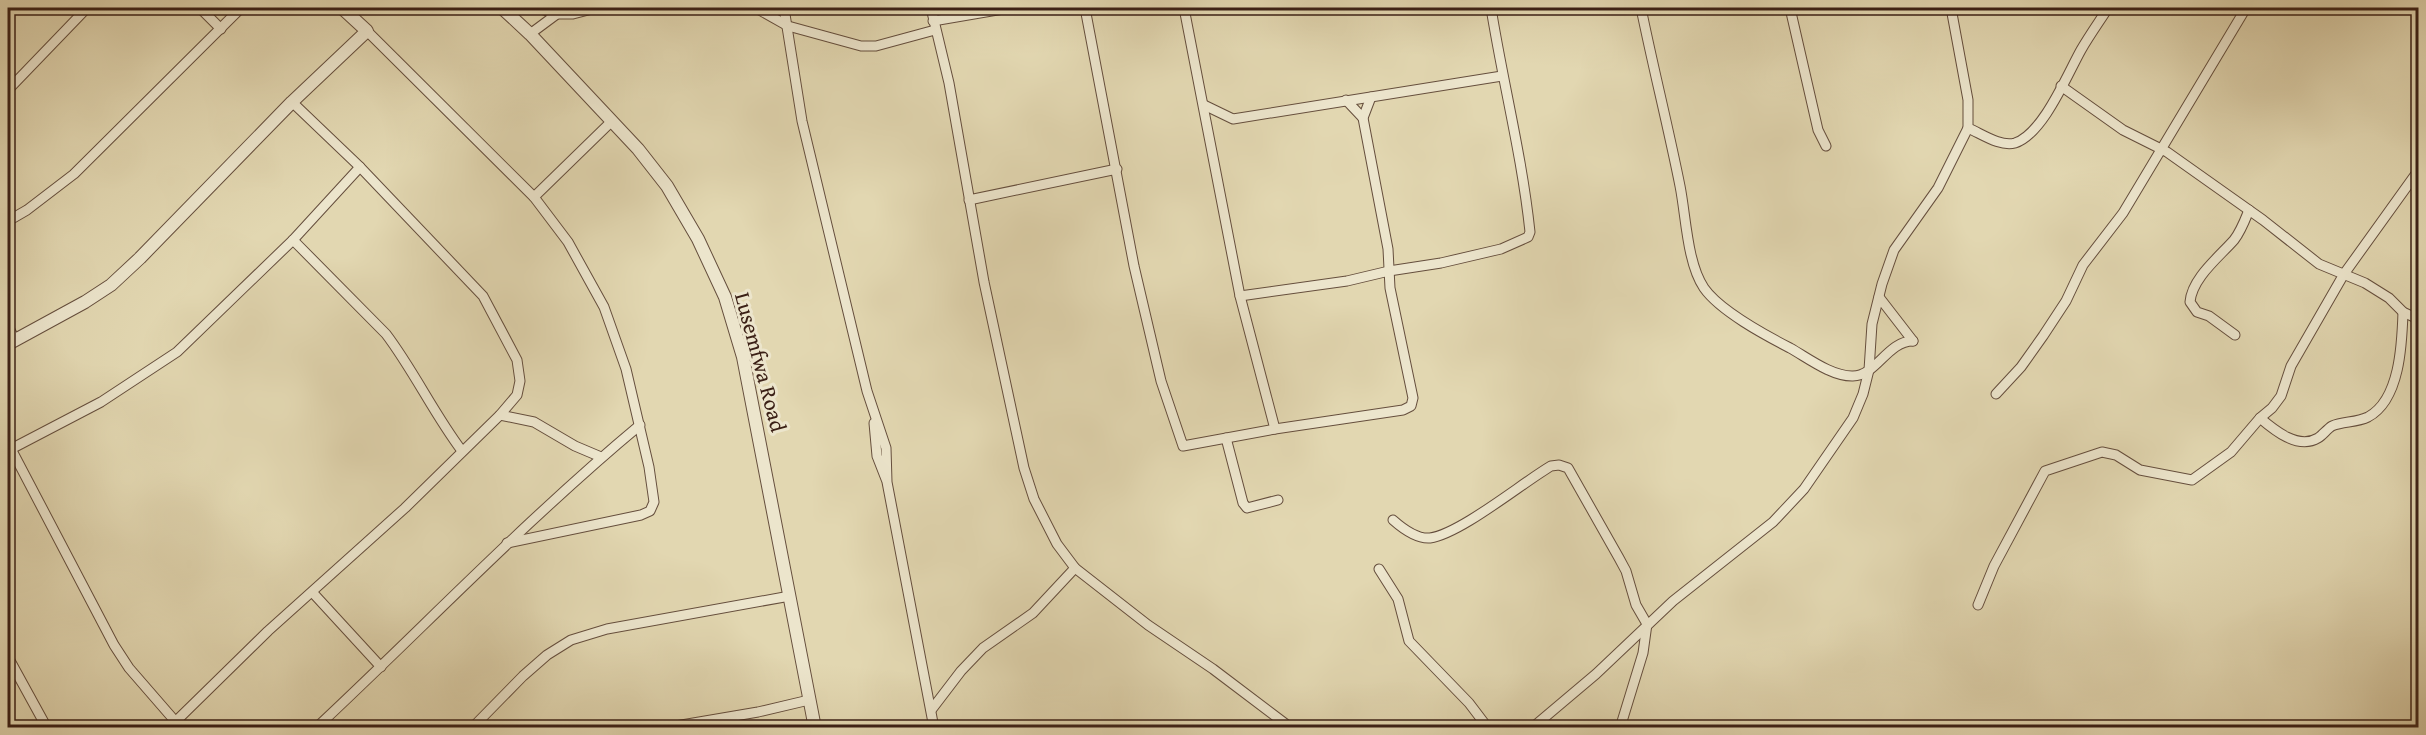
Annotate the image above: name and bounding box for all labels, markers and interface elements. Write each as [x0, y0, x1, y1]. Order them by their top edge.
street label: Lusemfwa Road [727, 289, 795, 436]

